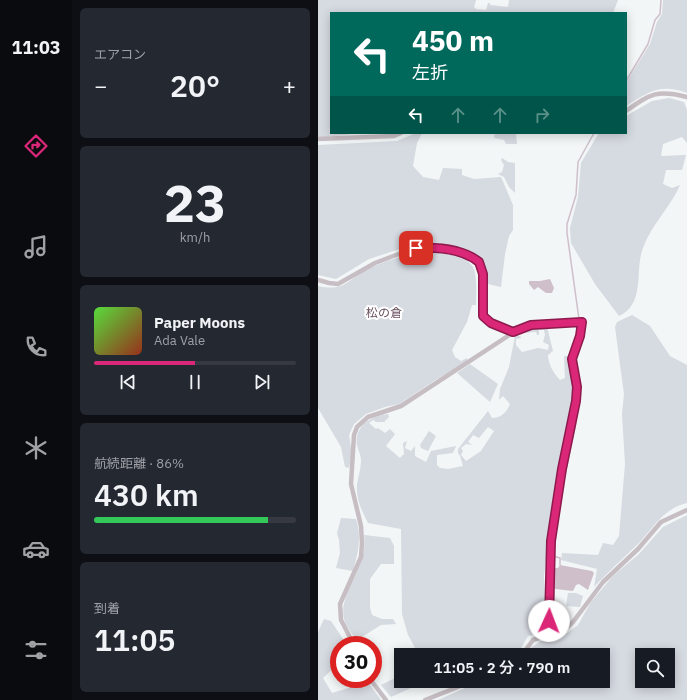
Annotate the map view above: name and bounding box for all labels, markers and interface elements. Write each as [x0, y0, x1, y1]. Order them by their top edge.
text: 450 m [412, 22, 494, 59]
icon: left [346, 28, 398, 80]
text: 11:03 [11, 36, 61, 59]
text: エアコン [94, 46, 146, 63]
text: 左折 [412, 61, 448, 84]
text: 20° [170, 66, 220, 105]
text: − [94, 71, 107, 100]
text: + [283, 71, 296, 100]
icon: left [405, 104, 427, 126]
icon: ahead [447, 104, 469, 126]
icon: ahead [489, 104, 511, 126]
icon: right [531, 104, 553, 126]
icon: directions [22, 132, 50, 160]
text: 23 [164, 169, 226, 236]
text: km/h [180, 229, 210, 246]
pin [399, 231, 433, 265]
icon: music [22, 233, 50, 261]
icon: arrive [405, 237, 427, 259]
district label: 松の倉 [366, 305, 402, 320]
text: Paper Moons [154, 313, 245, 332]
text: Ada Vale [154, 332, 205, 349]
icon: phone [22, 333, 50, 361]
icon: previous [117, 371, 139, 393]
icon: pause [184, 371, 206, 393]
icon: next [251, 371, 273, 393]
icon: climate [22, 434, 50, 462]
text: 航続距離 · 86% [94, 455, 184, 472]
text: 430 km [94, 475, 199, 514]
icon: car [22, 535, 50, 563]
text: 到着 [94, 600, 120, 617]
position arrow [528, 600, 570, 642]
text: 11:05 [94, 620, 176, 659]
icon: filters [22, 636, 50, 664]
speed limit sign: 30 [330, 636, 382, 688]
map controls [635, 648, 675, 688]
button: search [635, 648, 675, 688]
text: 11:05 · 2 分 · 790 m [434, 658, 570, 677]

